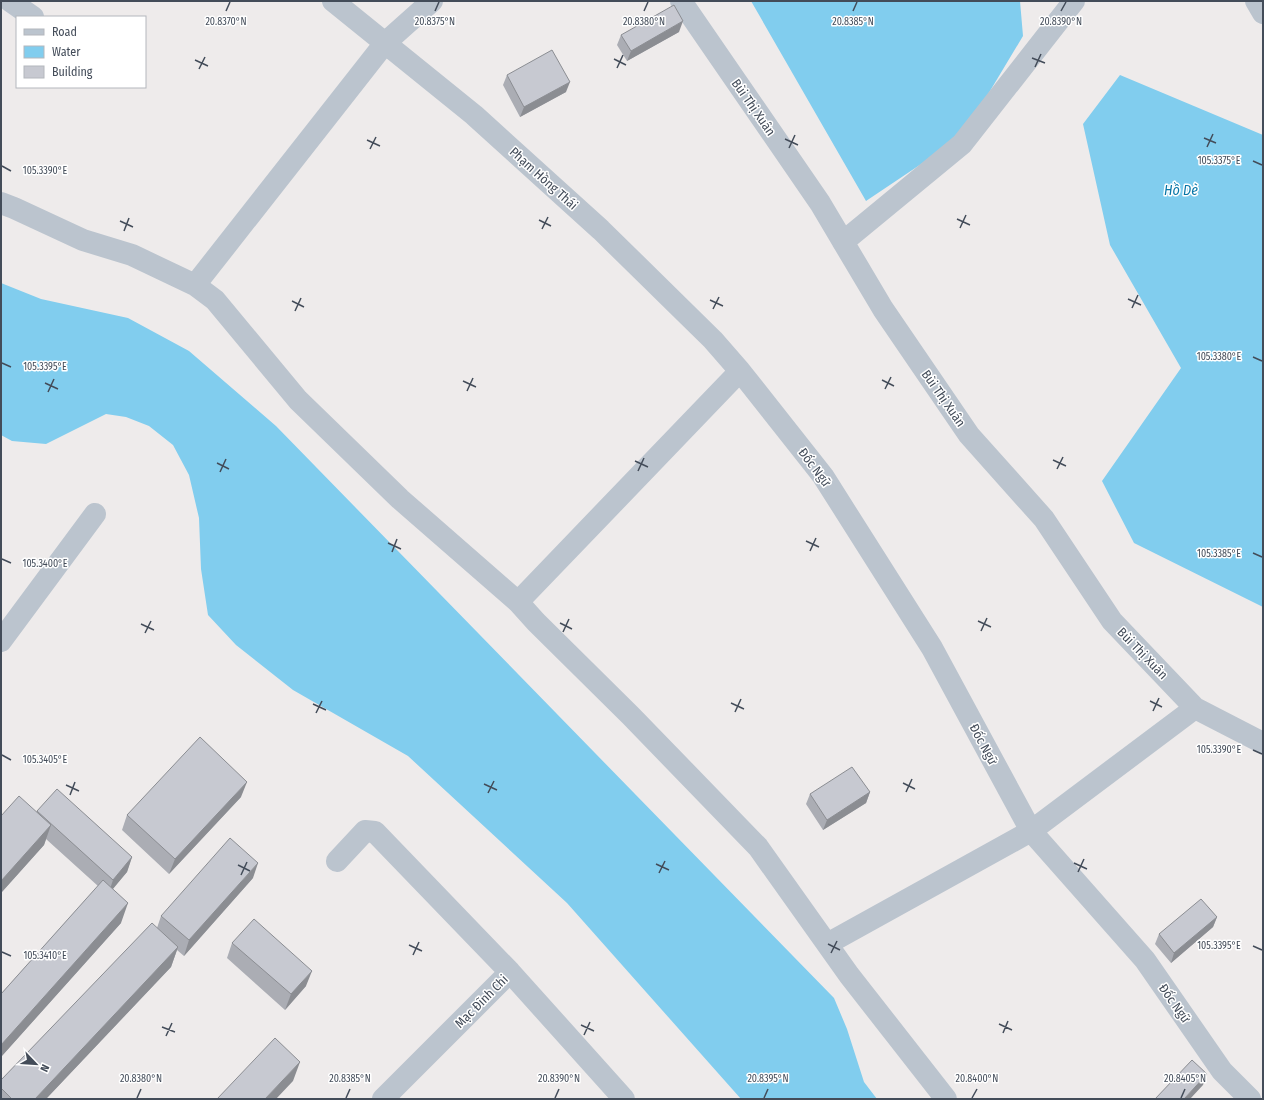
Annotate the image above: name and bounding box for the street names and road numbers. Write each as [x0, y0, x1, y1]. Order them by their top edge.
street label: Bùi Thị Xuân [729, 76, 779, 138]
street label: Phạm Hồng Thái [507, 144, 581, 213]
street label: Bùi Thị Xuân [919, 367, 969, 429]
street label: Đốc Ngữ [795, 445, 834, 490]
street label: Bùi Thị Xuân [1114, 625, 1171, 682]
street label: Đốc Ngữ [967, 721, 1001, 768]
street label: Mạc Đĩnh Chi [452, 972, 511, 1031]
street label: Đốc Ngữ [1156, 981, 1194, 1026]

